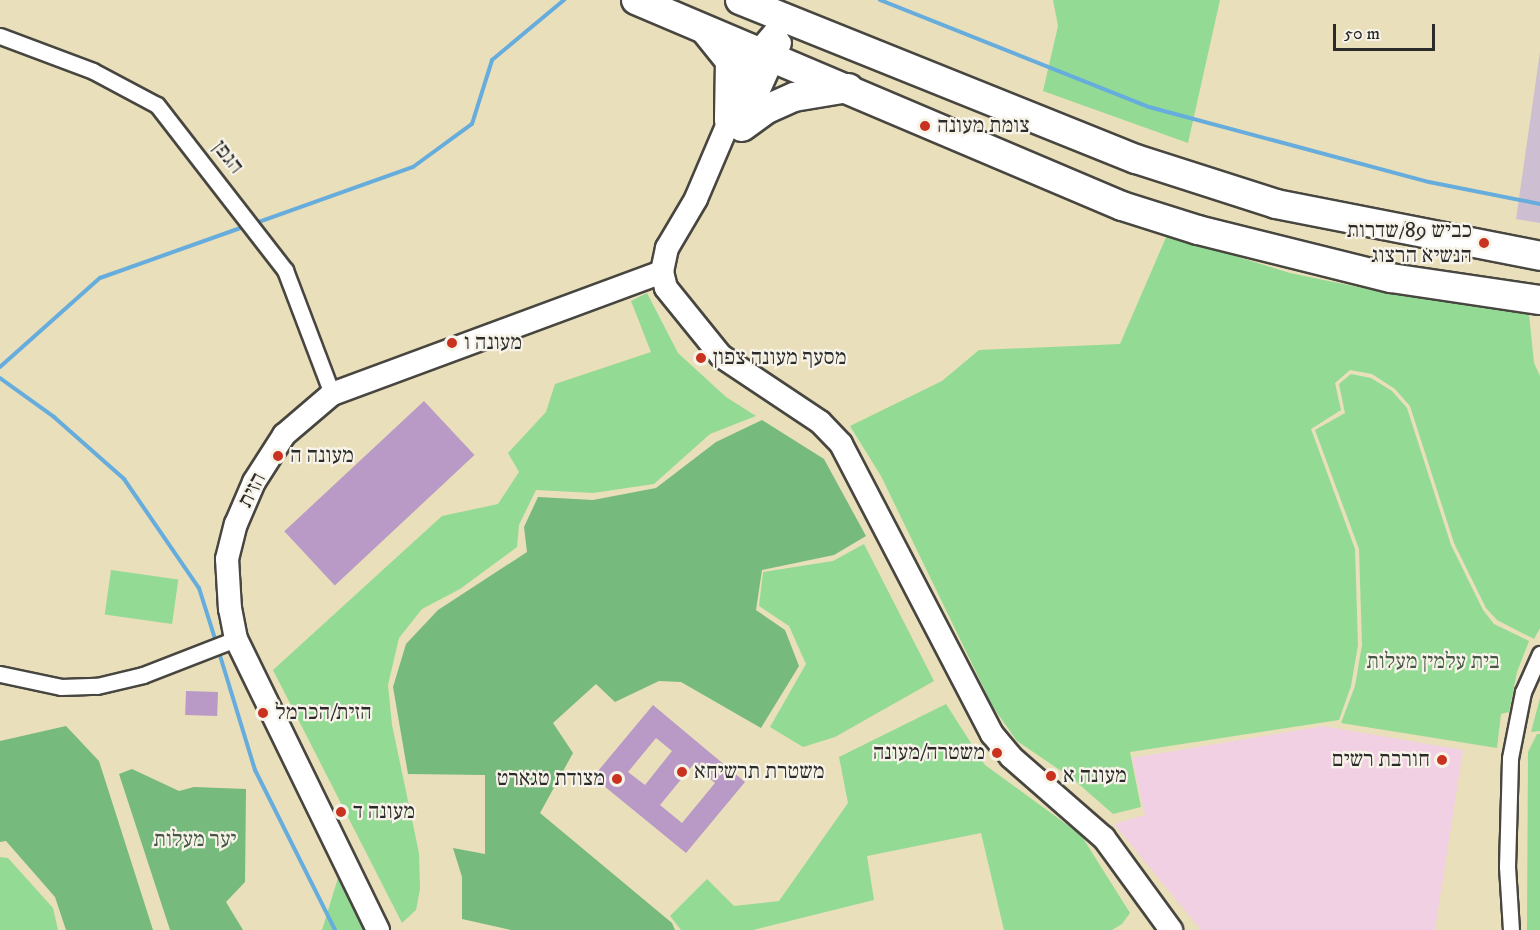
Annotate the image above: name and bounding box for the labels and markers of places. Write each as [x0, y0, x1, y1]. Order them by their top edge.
place label: צומת מעונה [937, 113, 1030, 139]
marker: צומת מעונה [918, 119, 932, 133]
place label: כביש 89/שדרות הנשיא הרצוג [1347, 217, 1472, 268]
marker: כביש 89/שדרות הנשיא הרצוג [1477, 236, 1491, 250]
place label: מעונה ו [464, 330, 522, 356]
marker: מעונה ו [445, 336, 459, 350]
place label: מסעף מעונה צפון [713, 345, 847, 371]
marker: מסעף מעונה צפון [694, 351, 708, 365]
place label: מעונה ה [290, 443, 354, 469]
marker: מעונה ה [271, 449, 285, 463]
place label: הזית/הכרמל [275, 700, 372, 726]
marker: הזית/הכרמל [256, 706, 270, 720]
place label: משטרה/מעונה [873, 740, 985, 766]
marker: משטרה/מעונה [990, 746, 1004, 760]
place label: חורבת רשים [1332, 747, 1430, 773]
marker: חורבת רשים [1435, 753, 1449, 767]
place label: משטרת תרשיחא [694, 759, 825, 785]
place label: מעונה א [1063, 763, 1127, 789]
marker: משטרת תרשיחא [675, 765, 689, 779]
place label: מצודת טגארט [497, 766, 605, 792]
marker: מעונה א [1044, 769, 1058, 783]
marker: מצודת טגארט [610, 772, 624, 786]
place label: מעונה ד [353, 799, 415, 825]
marker: מעונה ד [334, 805, 348, 819]

